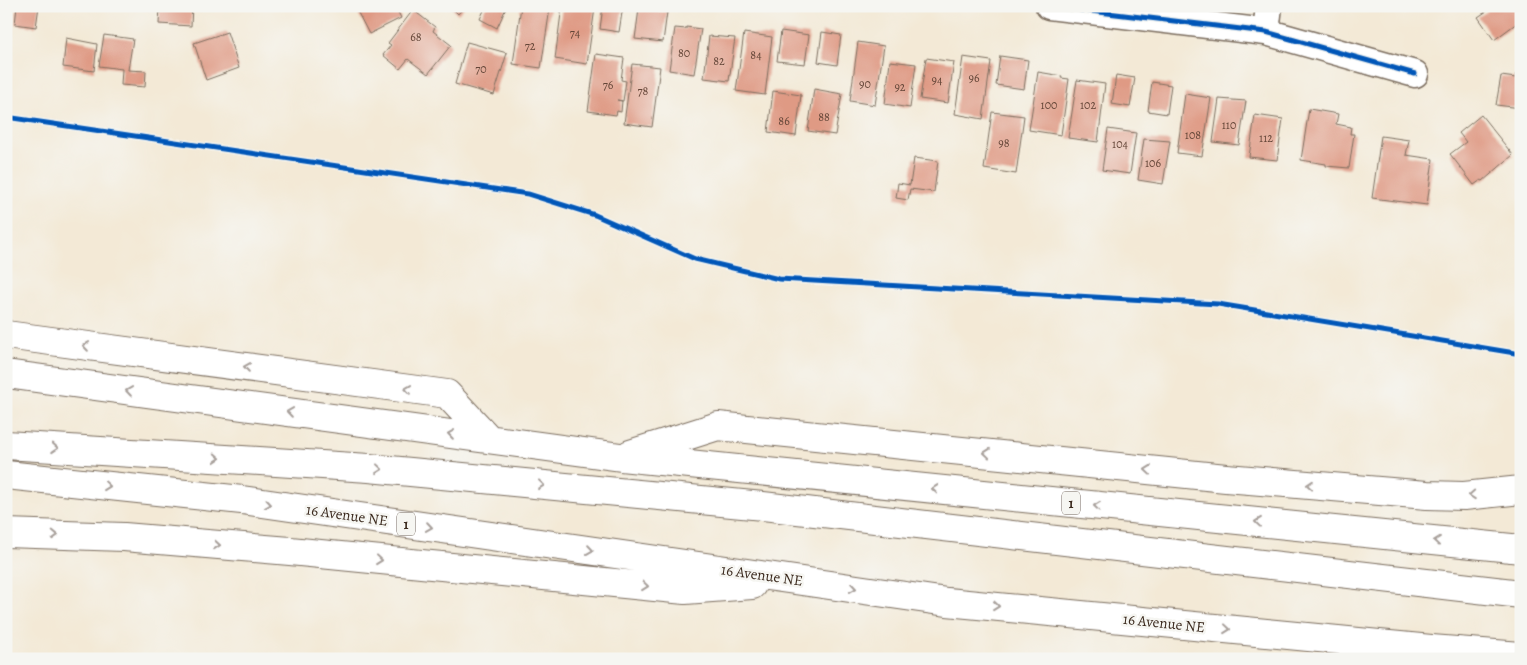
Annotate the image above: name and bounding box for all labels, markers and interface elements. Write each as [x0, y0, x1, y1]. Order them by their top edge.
house number: 74 [570, 25, 581, 41]
house number: 68 [410, 29, 422, 45]
house number: 72 [525, 38, 536, 54]
house number: 80 [678, 45, 690, 61]
house number: 84 [750, 47, 762, 63]
house number: 82 [713, 53, 725, 69]
house number: 70 [475, 61, 487, 77]
house number: 96 [968, 70, 980, 86]
house number: 94 [932, 72, 943, 88]
house number: 90 [859, 76, 871, 92]
house number: 76 [603, 77, 614, 93]
house number: 92 [894, 79, 906, 95]
house number: 78 [638, 83, 649, 99]
house number: 100 [1041, 97, 1057, 113]
house number: 102 [1080, 97, 1096, 113]
house number: 88 [818, 109, 830, 125]
house number: 86 [778, 113, 790, 129]
house number: 110 [1222, 117, 1236, 133]
house number: 108 [1185, 127, 1201, 143]
house number: 112 [1259, 130, 1273, 146]
house number: 98 [998, 135, 1010, 151]
house number: 104 [1112, 136, 1129, 152]
house number: 106 [1145, 155, 1161, 171]
one-way arrow [81, 341, 89, 352]
one-way arrow [242, 362, 250, 373]
one-way arrow [403, 384, 411, 395]
one-way arrow [125, 386, 133, 396]
one-way arrow [286, 408, 294, 418]
one-way arrow [447, 429, 455, 440]
one-way arrow [51, 442, 59, 453]
one-way arrow [982, 448, 990, 459]
one-way arrow [213, 453, 221, 464]
one-way arrow [375, 463, 383, 474]
one-way arrow [1144, 465, 1152, 476]
one-way arrow [537, 479, 545, 490]
one-way arrow [103, 480, 111, 491]
one-way arrow [1306, 480, 1314, 491]
one-way arrow [931, 484, 939, 495]
one-way arrow [1468, 489, 1476, 500]
road number: 1 [1062, 492, 1080, 514]
one-way arrow [265, 498, 273, 509]
street label: 16 Avenue NE [305, 499, 389, 531]
one-way arrow [1092, 501, 1100, 512]
road number: 1 [397, 512, 415, 536]
one-way arrow [1254, 517, 1262, 528]
one-way arrow [426, 521, 434, 532]
one-way arrow [51, 529, 59, 540]
one-way arrow [1433, 536, 1441, 547]
one-way arrow [213, 539, 221, 550]
one-way arrow [586, 544, 594, 555]
one-way arrow [375, 554, 383, 565]
street label: 16 Avenue NE [720, 559, 804, 591]
one-way arrow [641, 580, 649, 591]
one-way arrow [849, 582, 857, 593]
one-way arrow [992, 600, 1000, 611]
street label: 16 Avenue NE [1122, 609, 1206, 637]
one-way arrow [1223, 623, 1231, 634]

